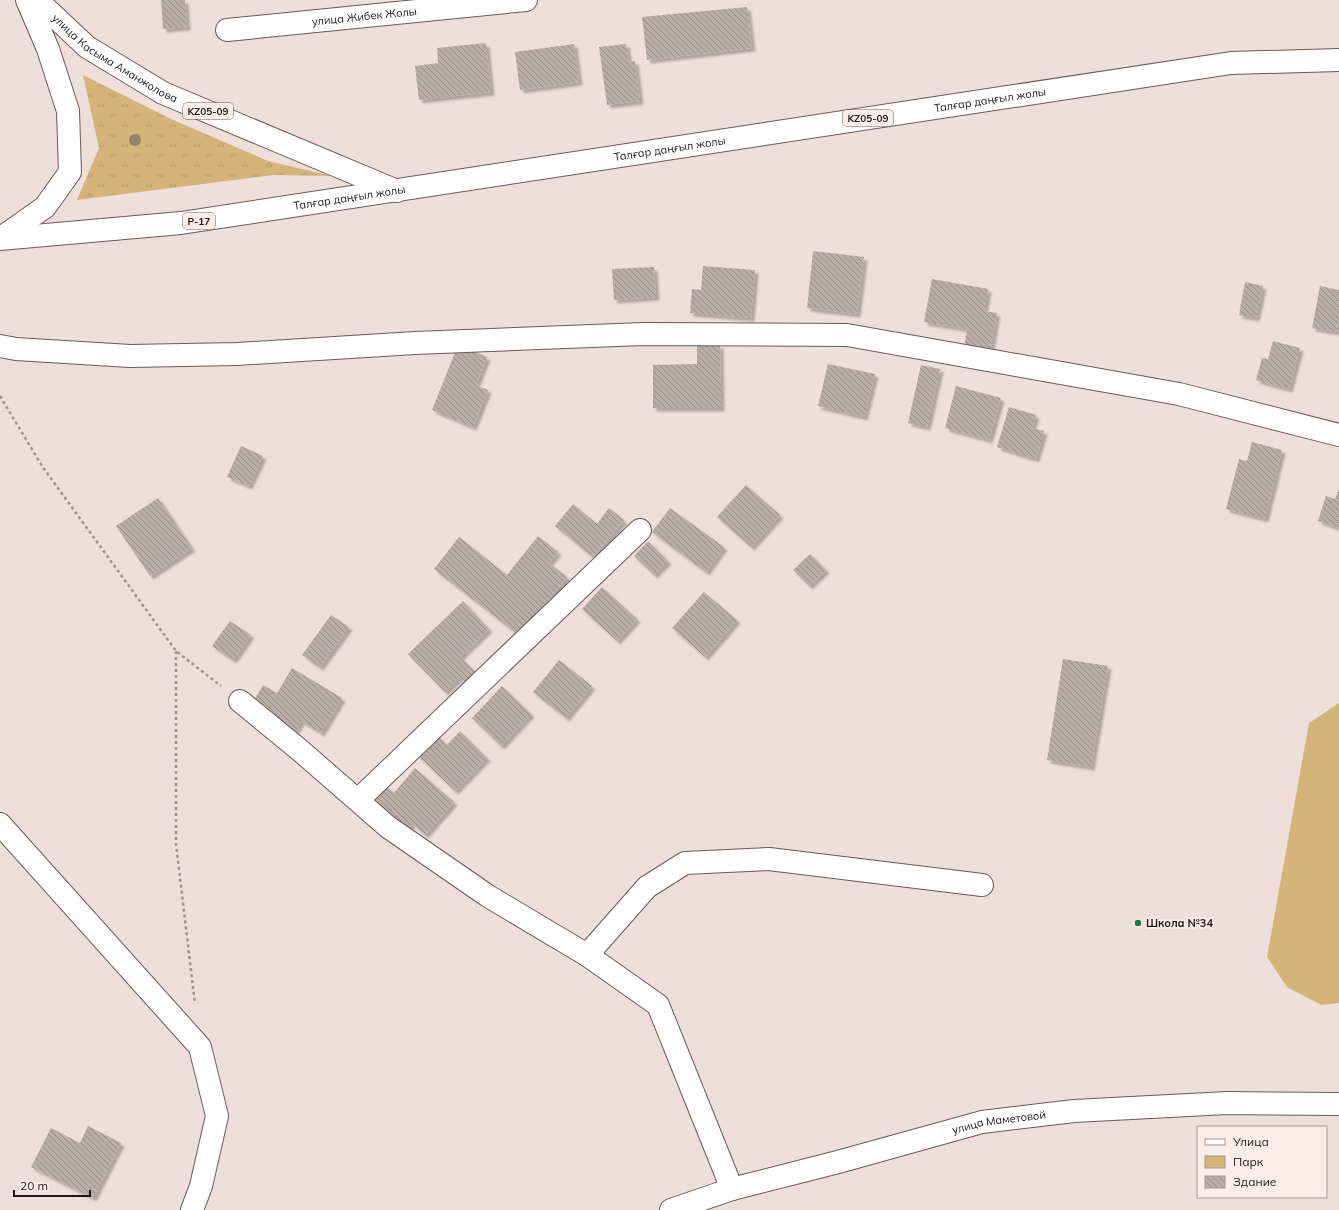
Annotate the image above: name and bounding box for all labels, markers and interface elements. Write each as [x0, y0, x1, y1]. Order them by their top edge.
street label: улица Жибек Жолы [311, 4, 418, 28]
street label: улица Касыма Аманжолова [49, 11, 180, 105]
street label: Талғар даңғыл жолы [933, 84, 1047, 115]
road number: KZ05-09 [183, 103, 233, 119]
road number: KZ05-09 [843, 110, 893, 126]
street label: Талғар даңғыл жолы [613, 133, 727, 164]
street label: Талғар даңғыл жолы [292, 182, 406, 213]
road number: P-17 [183, 213, 215, 229]
place label: Школа №34 [1146, 916, 1213, 930]
marker: Школа №34 [1133, 918, 1143, 928]
street label: улица Маметовой [950, 1107, 1047, 1137]
legend [1197, 1126, 1327, 1198]
text: Улица [1232, 1134, 1269, 1149]
text: Парк [1233, 1154, 1264, 1169]
scale bar [14, 1172, 90, 1198]
text: Здание [1233, 1174, 1277, 1189]
text: 20 m [20, 1178, 48, 1193]

